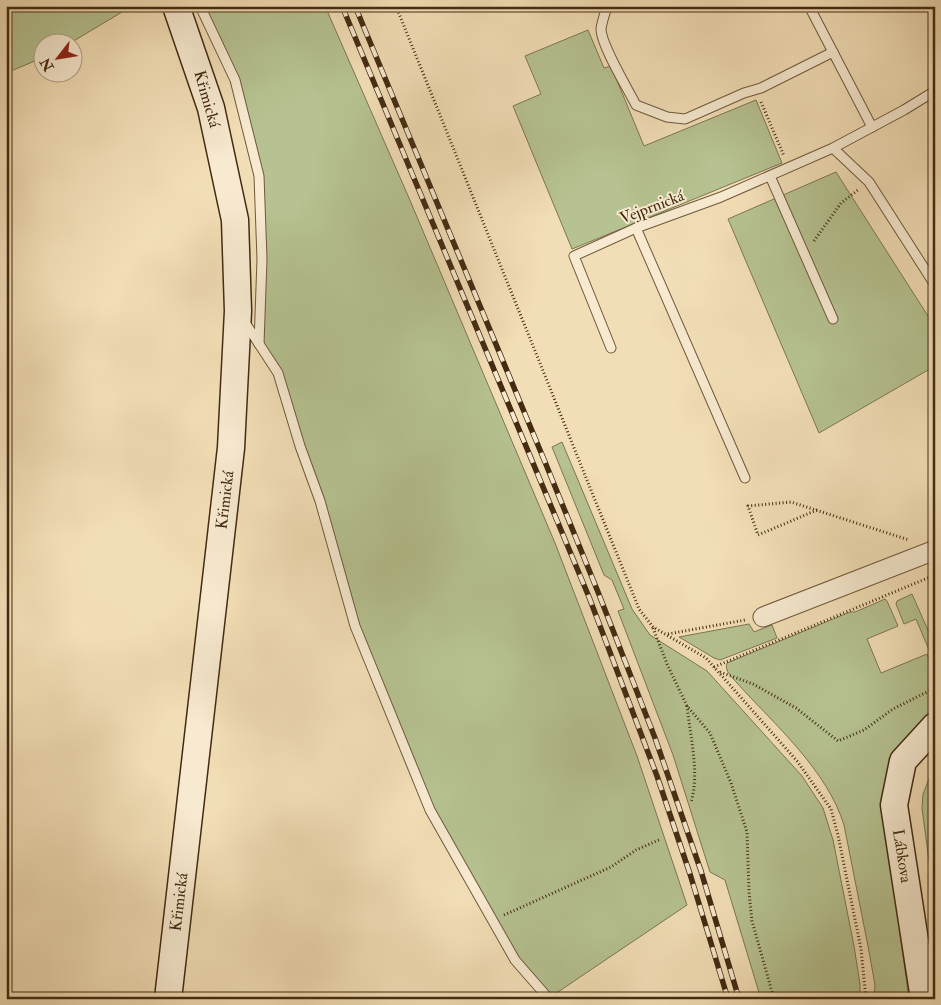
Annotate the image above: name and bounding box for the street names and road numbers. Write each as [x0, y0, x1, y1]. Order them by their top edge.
street label: Křimická [189, 68, 225, 130]
street label: Vejprnická [617, 185, 688, 229]
street label: Křimická [212, 469, 239, 530]
street label: Lábkova [888, 828, 916, 885]
street label: Křimická [166, 871, 193, 932]

